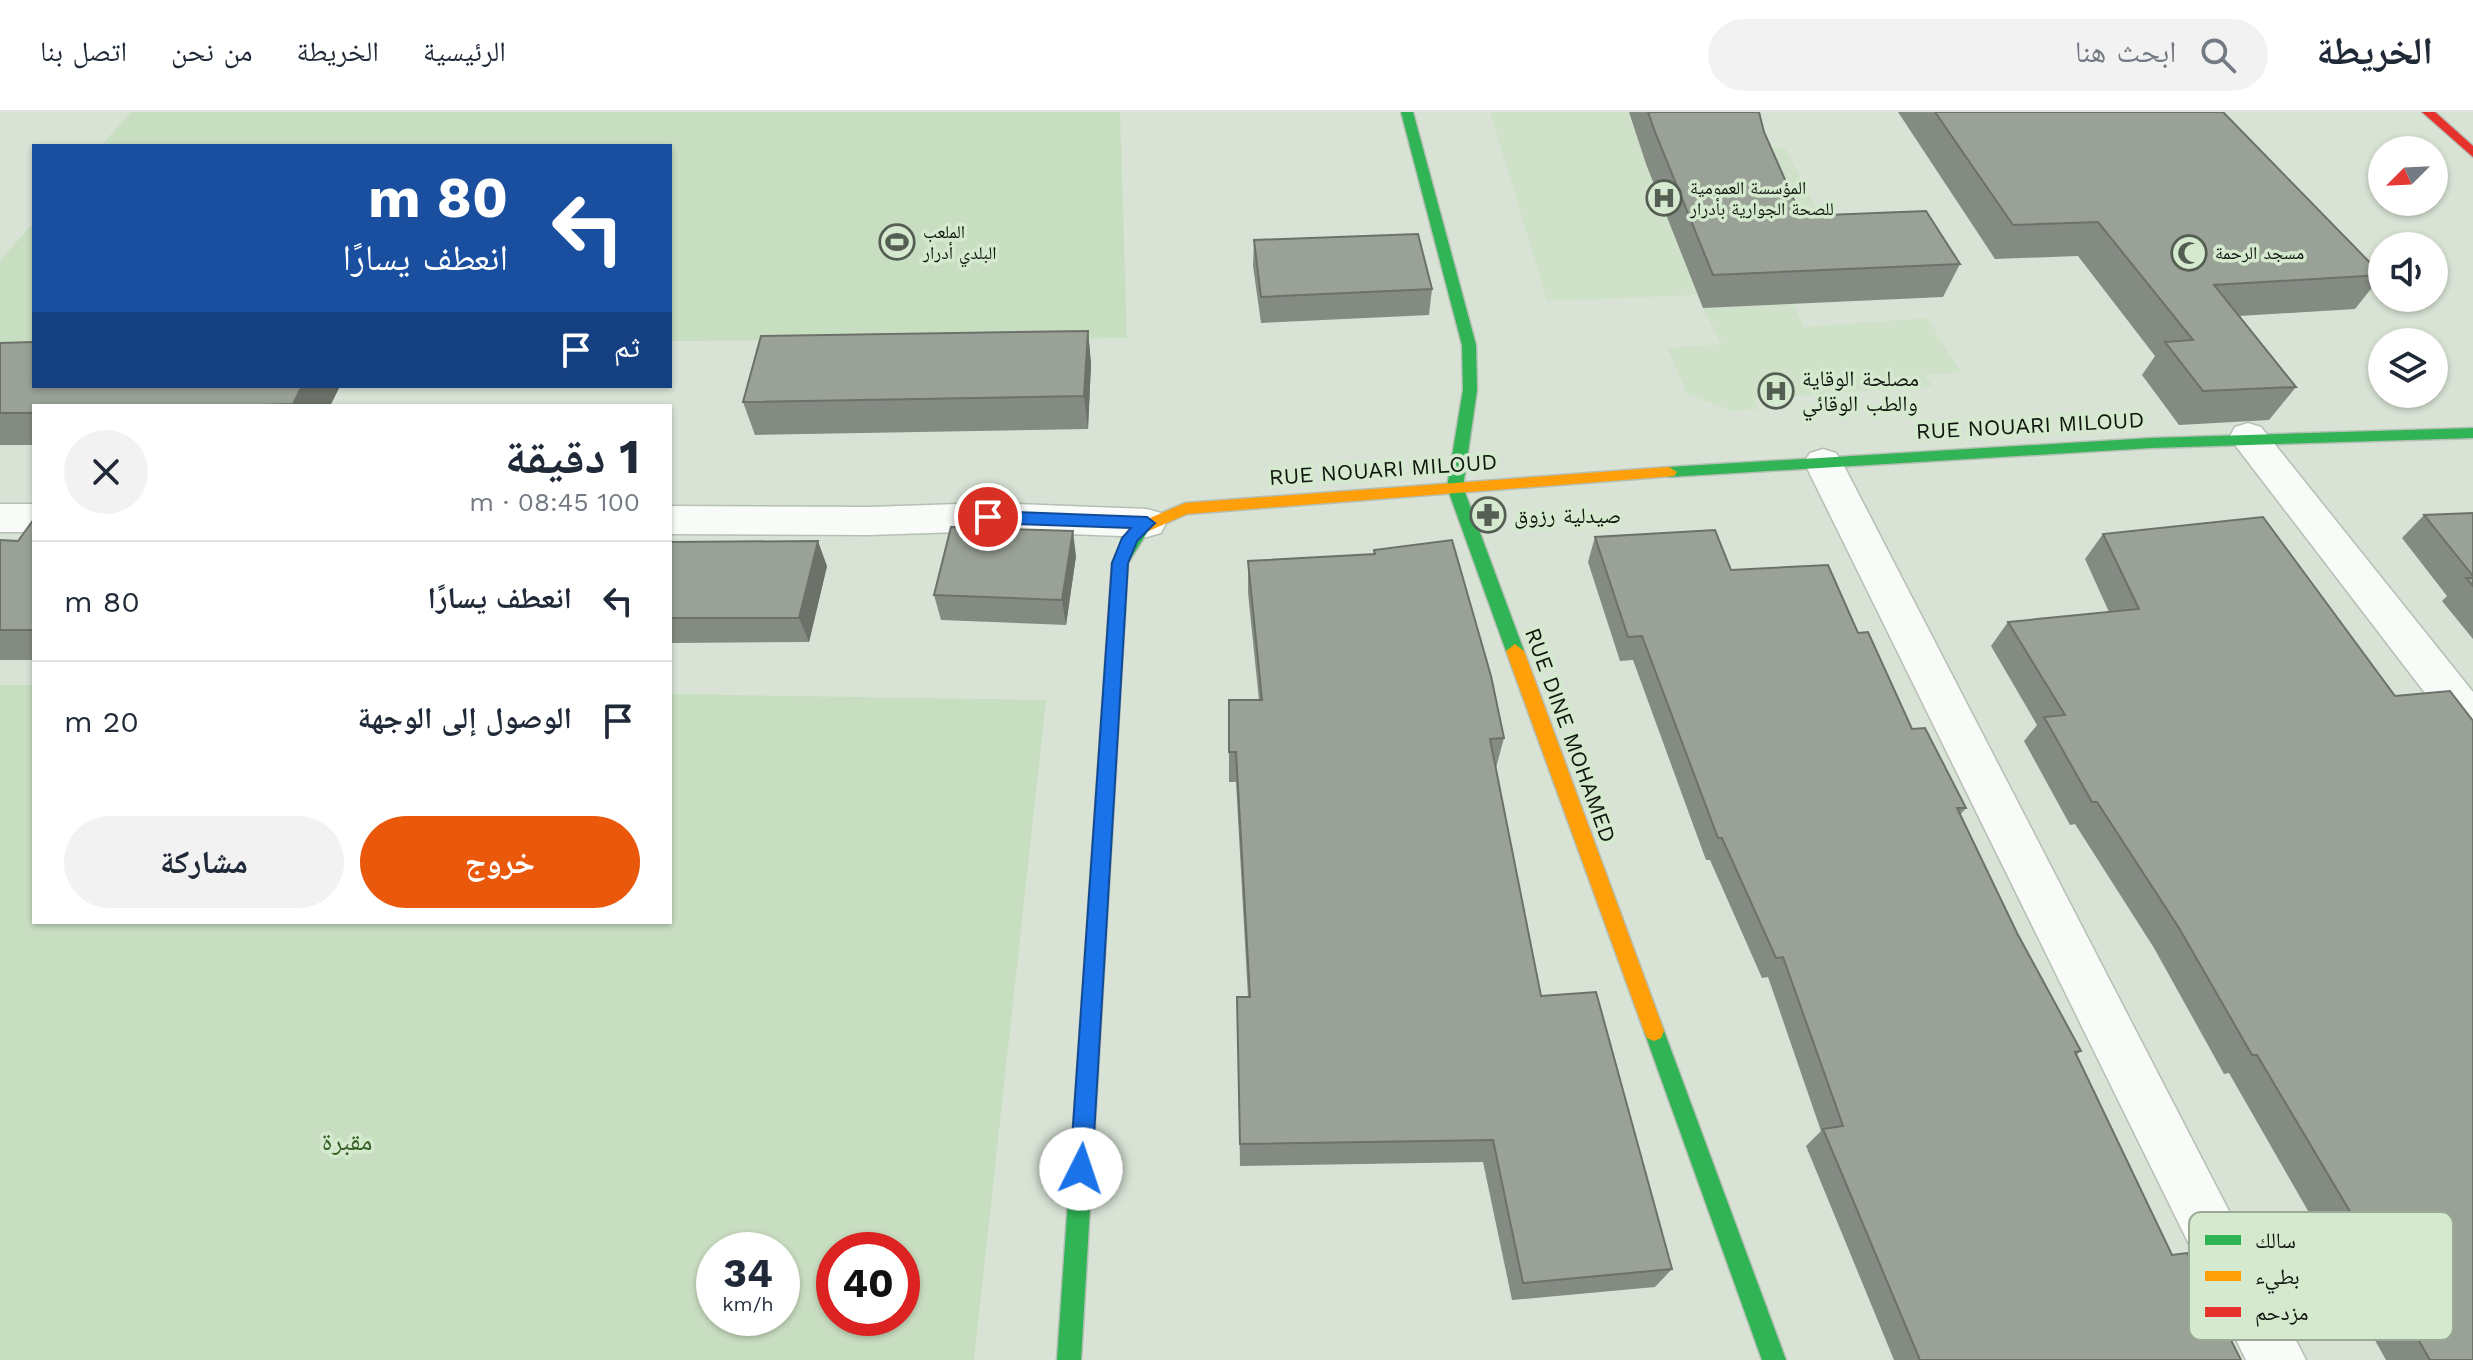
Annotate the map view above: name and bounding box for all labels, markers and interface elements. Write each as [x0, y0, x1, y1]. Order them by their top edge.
search box [1708, 19, 2268, 91]
text: الخريطة [2316, 29, 2433, 73]
icon: search [2196, 33, 2240, 77]
text: ابحث هنا [2075, 34, 2176, 69]
text: اتصل بنا [40, 35, 127, 68]
text: من نحن [171, 35, 253, 68]
text: الخريطة [297, 35, 379, 68]
text: الرئيسية [423, 35, 506, 68]
north arrow [2368, 136, 2448, 216]
map controls [2368, 136, 2448, 408]
text: 80 m [368, 165, 508, 231]
icon: left [536, 176, 640, 280]
place label: المؤسسة العمومية للصحة الجوارية بأدرار [1689, 177, 1834, 220]
hospital icon: المؤسسة العمومية للصحة الجوارية بأدرار [1645, 179, 1683, 217]
place label: الملعب البلدي أدرار [922, 221, 996, 268]
sports icon: الملعب البلدي أدرار [878, 223, 916, 261]
button: sound [2368, 232, 2448, 312]
mosque icon: مسجد الرحمة [2170, 234, 2208, 272]
text: انعطف يسارًا [343, 237, 508, 279]
place label: مسجد الرحمة [2215, 242, 2304, 263]
icon: arrive [554, 328, 598, 372]
button: layers [2368, 328, 2448, 408]
text: ثم [614, 329, 640, 364]
place label: مصلحة الوقاية والطب الوقائي [1802, 366, 1919, 421]
hospital icon: مصلحة الوقاية والطب الوقائي [1757, 372, 1795, 410]
street label: RUE NOUARI MILOUD [1915, 407, 2145, 444]
text: 1 دقيقة [505, 428, 640, 485]
button: close [64, 430, 148, 514]
street label: RUE NOUARI MILOUD [1268, 449, 1498, 490]
pin [954, 483, 1022, 551]
text: 100 m · 08:45 [469, 487, 640, 517]
icon: arrive [966, 495, 1010, 539]
pharmacy icon: صيدلية رزوق [1469, 496, 1507, 534]
place label: صيدلية رزوق [1514, 503, 1621, 529]
icon: left [596, 579, 640, 623]
text: انعطف يسارًا [427, 580, 572, 615]
text: 80 m [64, 584, 140, 619]
street label: RUE DINE MOHAMED [1520, 625, 1621, 846]
icon: arrive [596, 699, 640, 743]
text: الوصول إلى الوجهة [358, 700, 572, 735]
text: 20 m [64, 704, 139, 739]
button: مشاركة [64, 816, 344, 908]
button: خروج [360, 816, 640, 908]
park label: مقبرة [322, 1126, 372, 1156]
position arrow [1039, 1127, 1123, 1211]
legend [2189, 1212, 2453, 1340]
text: سالك [2255, 1228, 2296, 1253]
speed limit sign: 40 [816, 1232, 920, 1336]
text: 34 [723, 1250, 773, 1297]
text: بطيء [2255, 1264, 2300, 1294]
text: km/h [722, 1292, 774, 1316]
text: مزدحم [2255, 1300, 2309, 1327]

